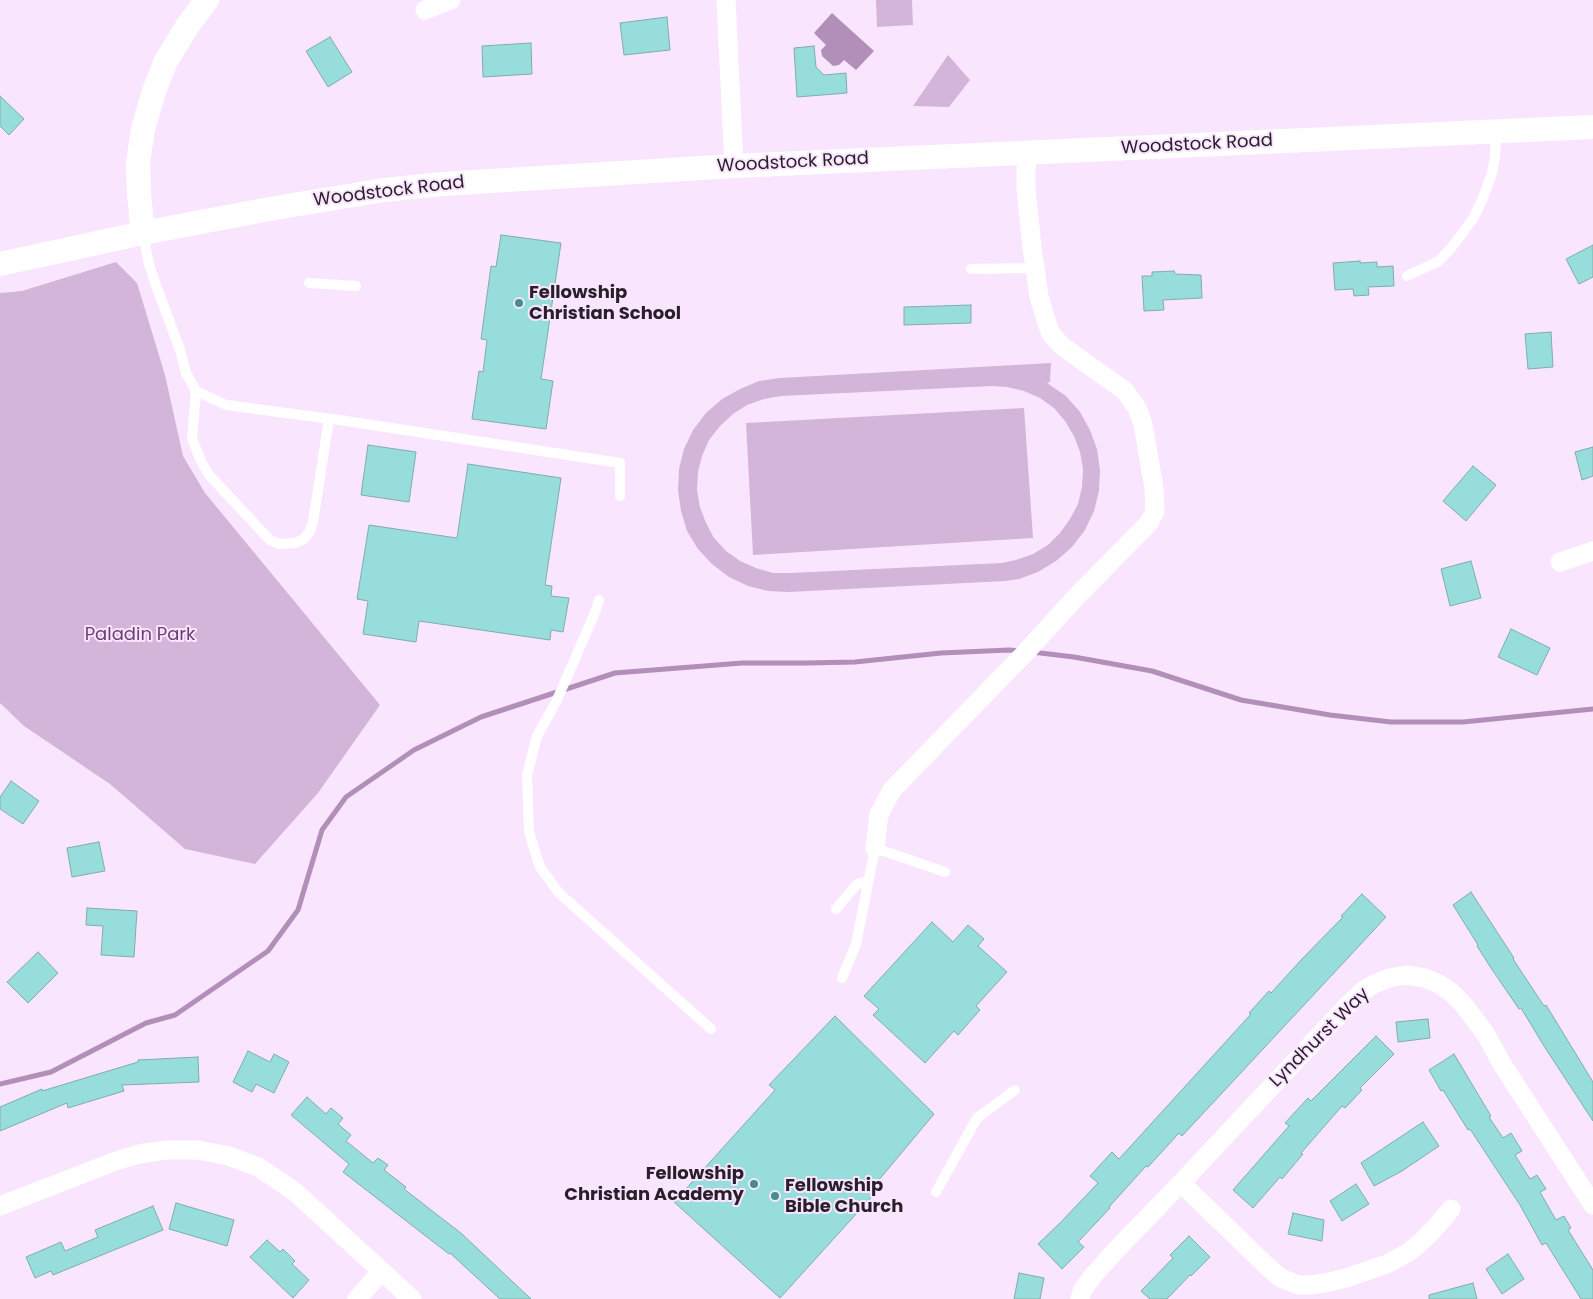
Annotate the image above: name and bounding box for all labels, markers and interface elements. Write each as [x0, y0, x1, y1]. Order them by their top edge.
street label: Woodstock Road [1121, 130, 1273, 160]
street label: Woodstock Road [717, 148, 869, 178]
street label: Woodstock Road [312, 172, 466, 212]
place label: Fellowship Christian School [529, 282, 681, 324]
marker: Fellowship Christian School [513, 297, 525, 309]
park label: Paladin Park [85, 624, 195, 646]
street label: Lyndhurst Way [1266, 984, 1374, 1092]
place label: Fellowship Christian Academy [564, 1163, 744, 1206]
place label: Fellowship Bible Church [785, 1175, 903, 1218]
marker: Fellowship Christian Academy [748, 1178, 760, 1190]
marker: Fellowship Bible Church [769, 1190, 781, 1202]

